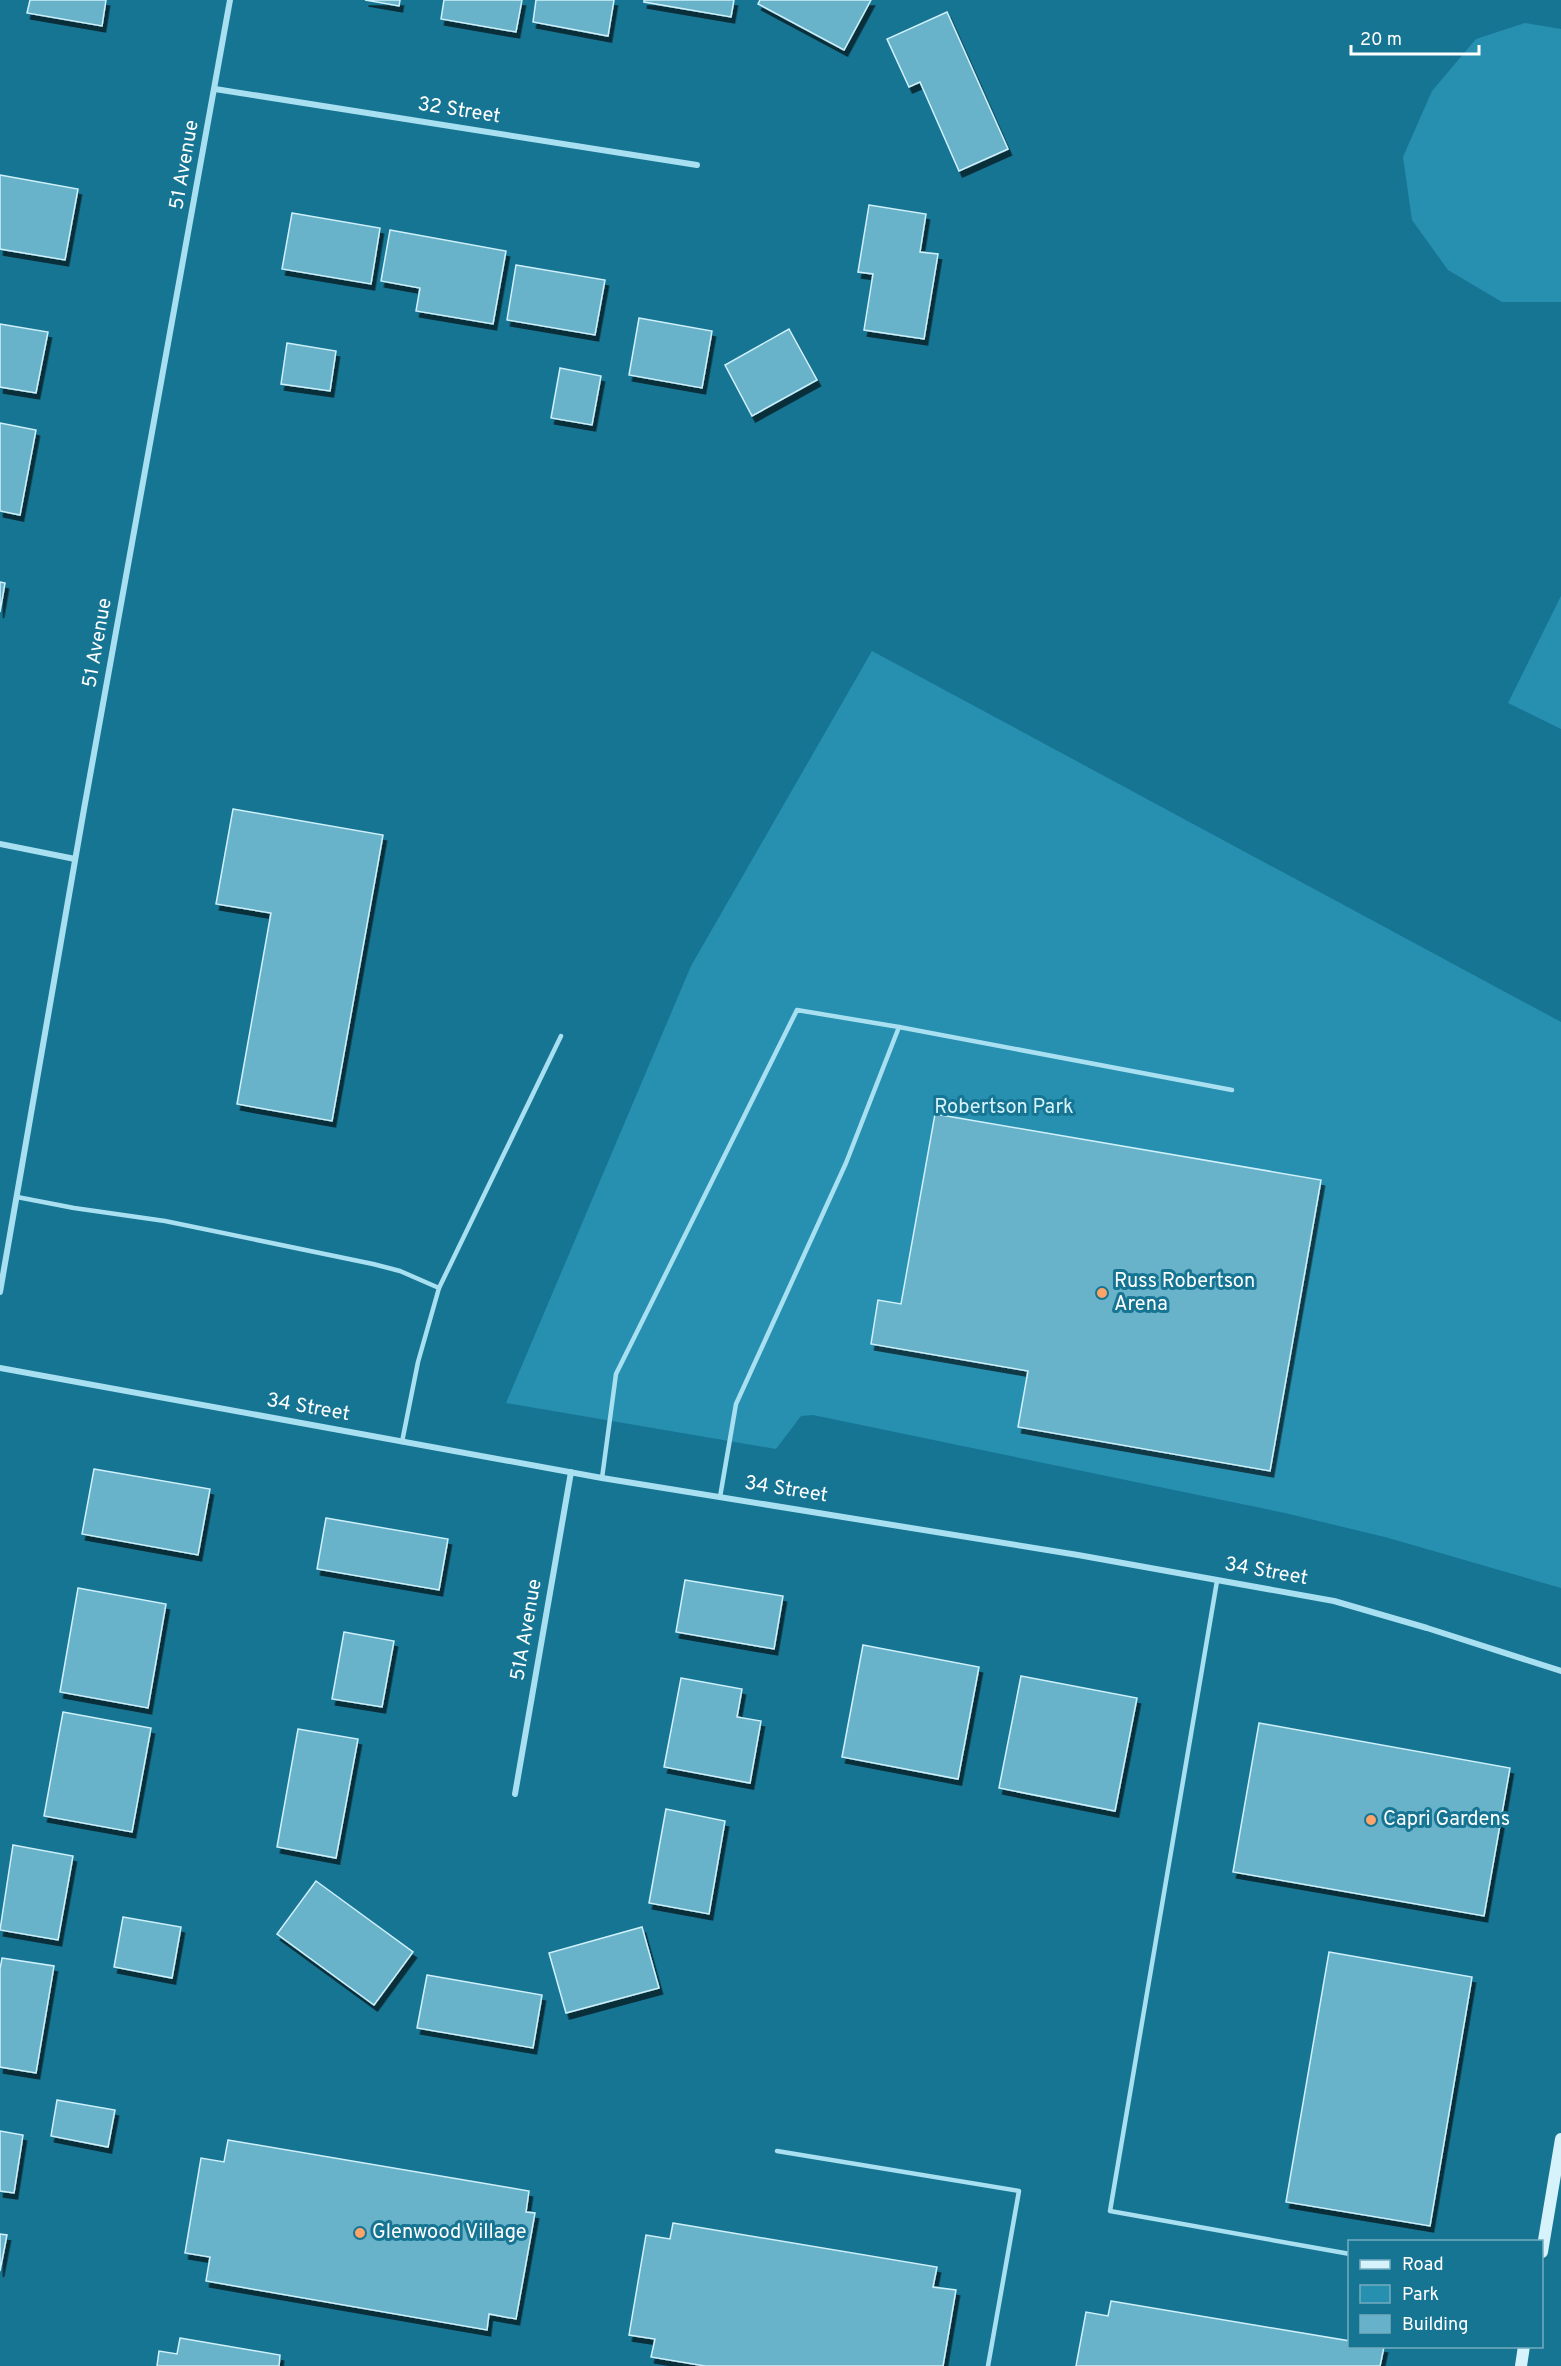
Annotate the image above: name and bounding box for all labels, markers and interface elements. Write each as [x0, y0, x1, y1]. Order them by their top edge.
scale bar [1351, 18, 1478, 56]
text: 20 m [1360, 29, 1402, 52]
street label: 32 Street [416, 92, 502, 130]
street label: 51 Avenue [164, 118, 206, 212]
street label: 51 Avenue [77, 596, 119, 690]
park label: Robertson Park [934, 1095, 1074, 1121]
place label: Russ Robertson Arena [1114, 1269, 1255, 1318]
marker: Russ Robertson Arena [1095, 1286, 1109, 1300]
street label: 34 Street [264, 1388, 352, 1428]
street label: 34 Street [742, 1471, 830, 1509]
street label: 34 Street [1222, 1552, 1310, 1592]
street label: 51A Avenue [505, 1577, 549, 1683]
place label: Capri Gardens [1383, 1807, 1510, 1833]
marker: Capri Gardens [1364, 1813, 1378, 1827]
place label: Glenwood Village [372, 2220, 527, 2246]
marker: Glenwood Village [353, 2226, 367, 2240]
legend [1348, 2240, 1543, 2348]
text: Road [1402, 2254, 1444, 2277]
text: Park [1402, 2284, 1439, 2307]
text: Building [1402, 2314, 1468, 2337]

